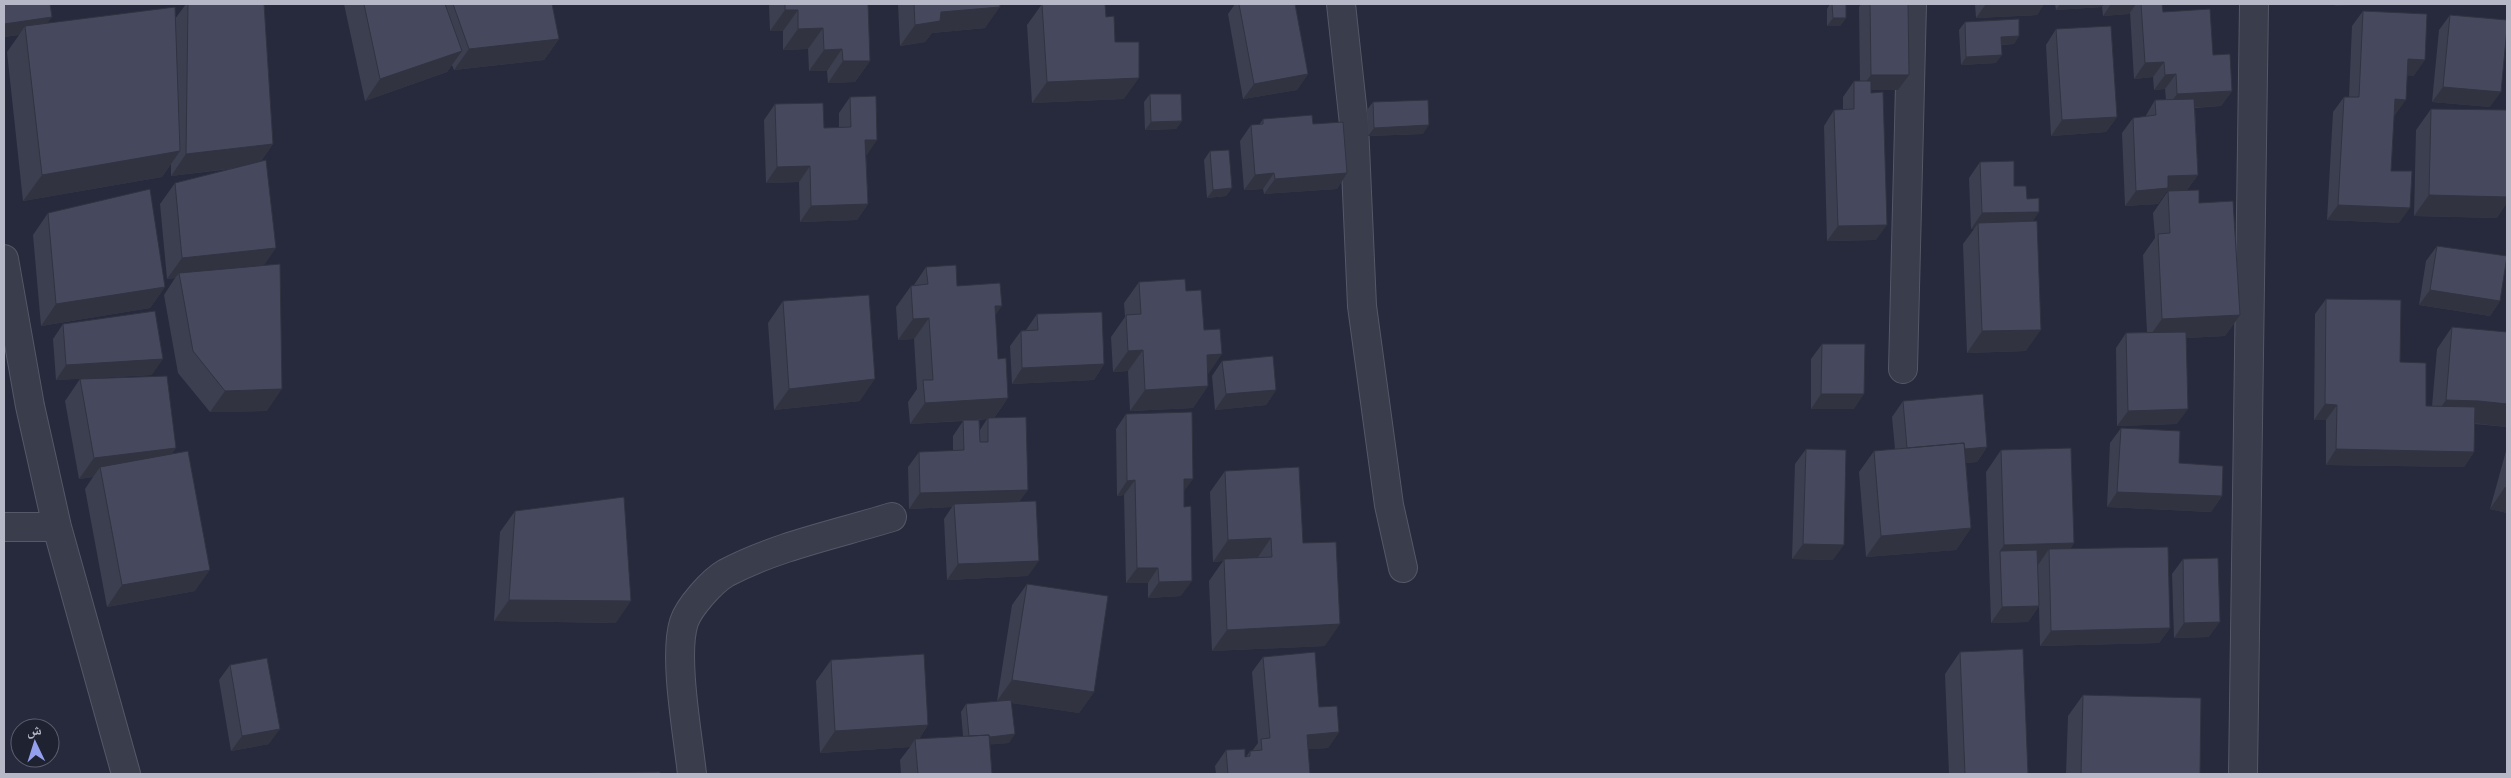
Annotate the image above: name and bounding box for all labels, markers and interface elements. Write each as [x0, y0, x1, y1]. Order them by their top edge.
north arrow [10, 718, 60, 768]
text: ش [26, 720, 42, 740]

